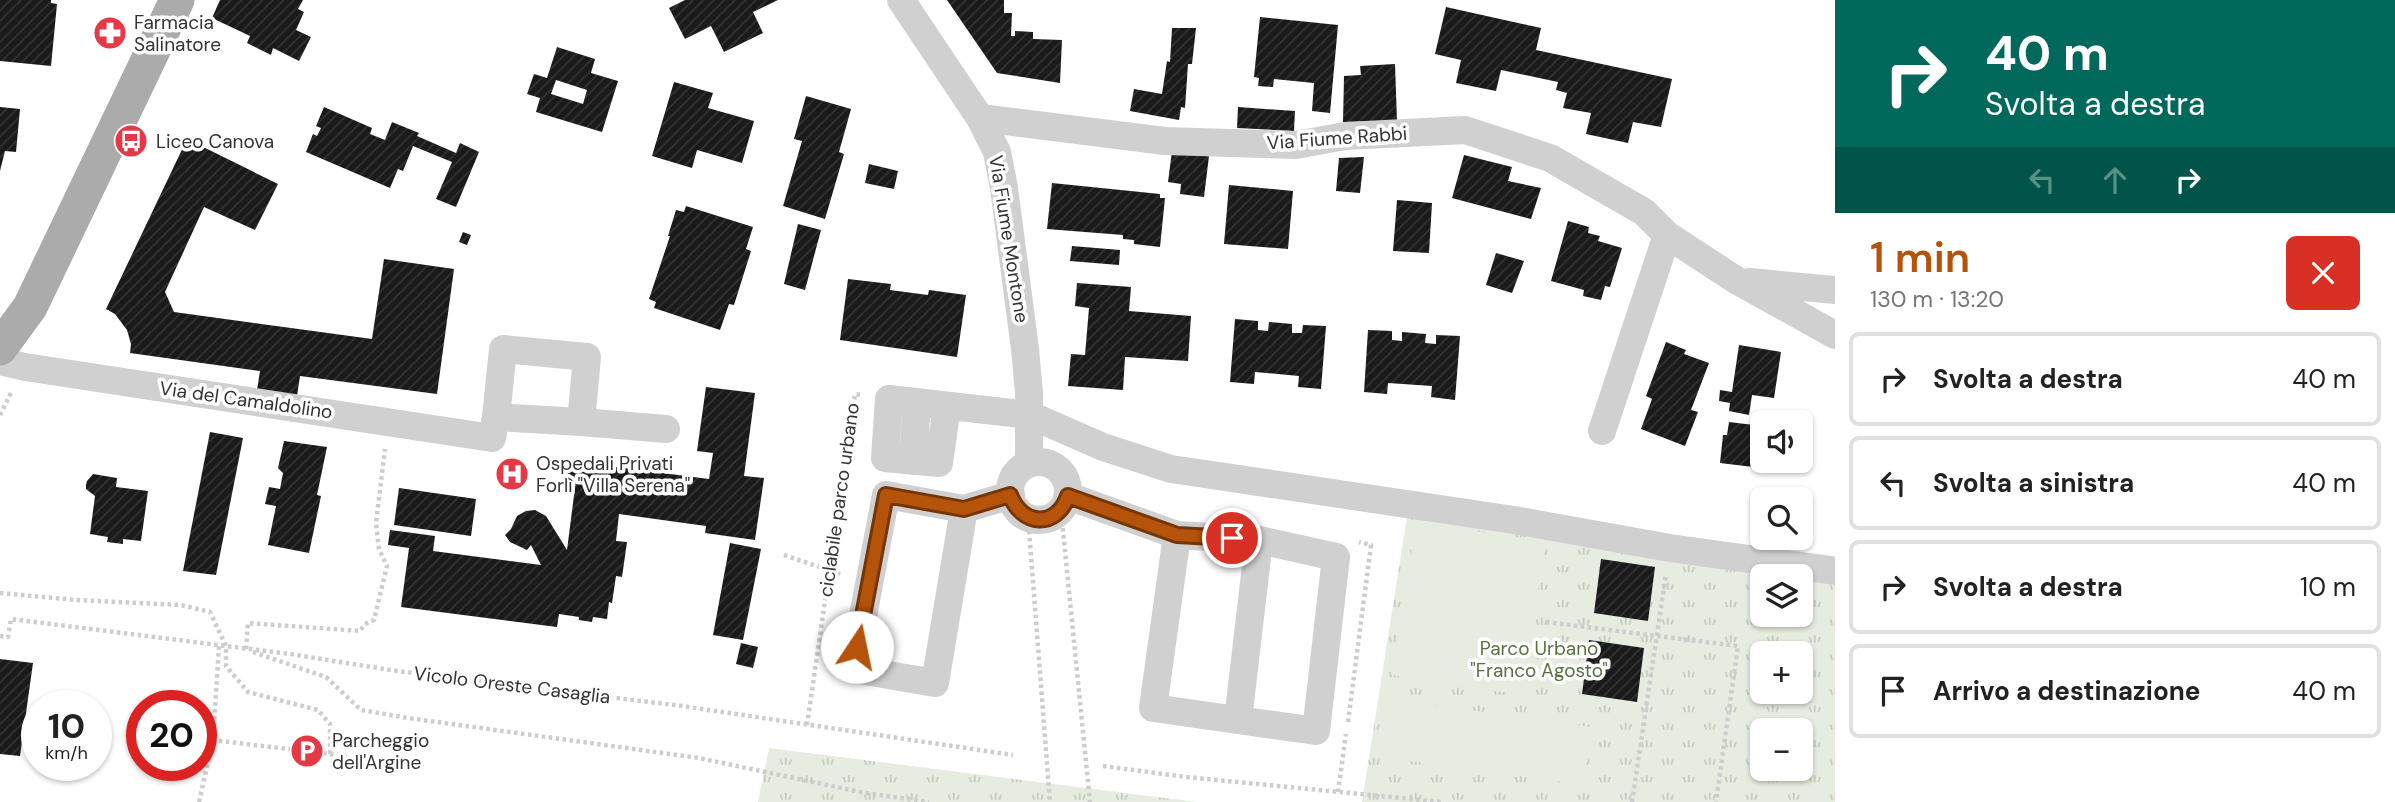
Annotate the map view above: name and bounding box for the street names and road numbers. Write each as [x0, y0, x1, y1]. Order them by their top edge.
street label: Via Fiume Rabbi [1266, 121, 1408, 155]
street label: Via Fiume Montone [983, 153, 1035, 325]
street label: Via del Camaldolino [158, 375, 334, 425]
street label: ciclabile parco urbano [813, 401, 865, 599]
street label: Vicolo Oreste Casaglia [412, 661, 612, 709]

